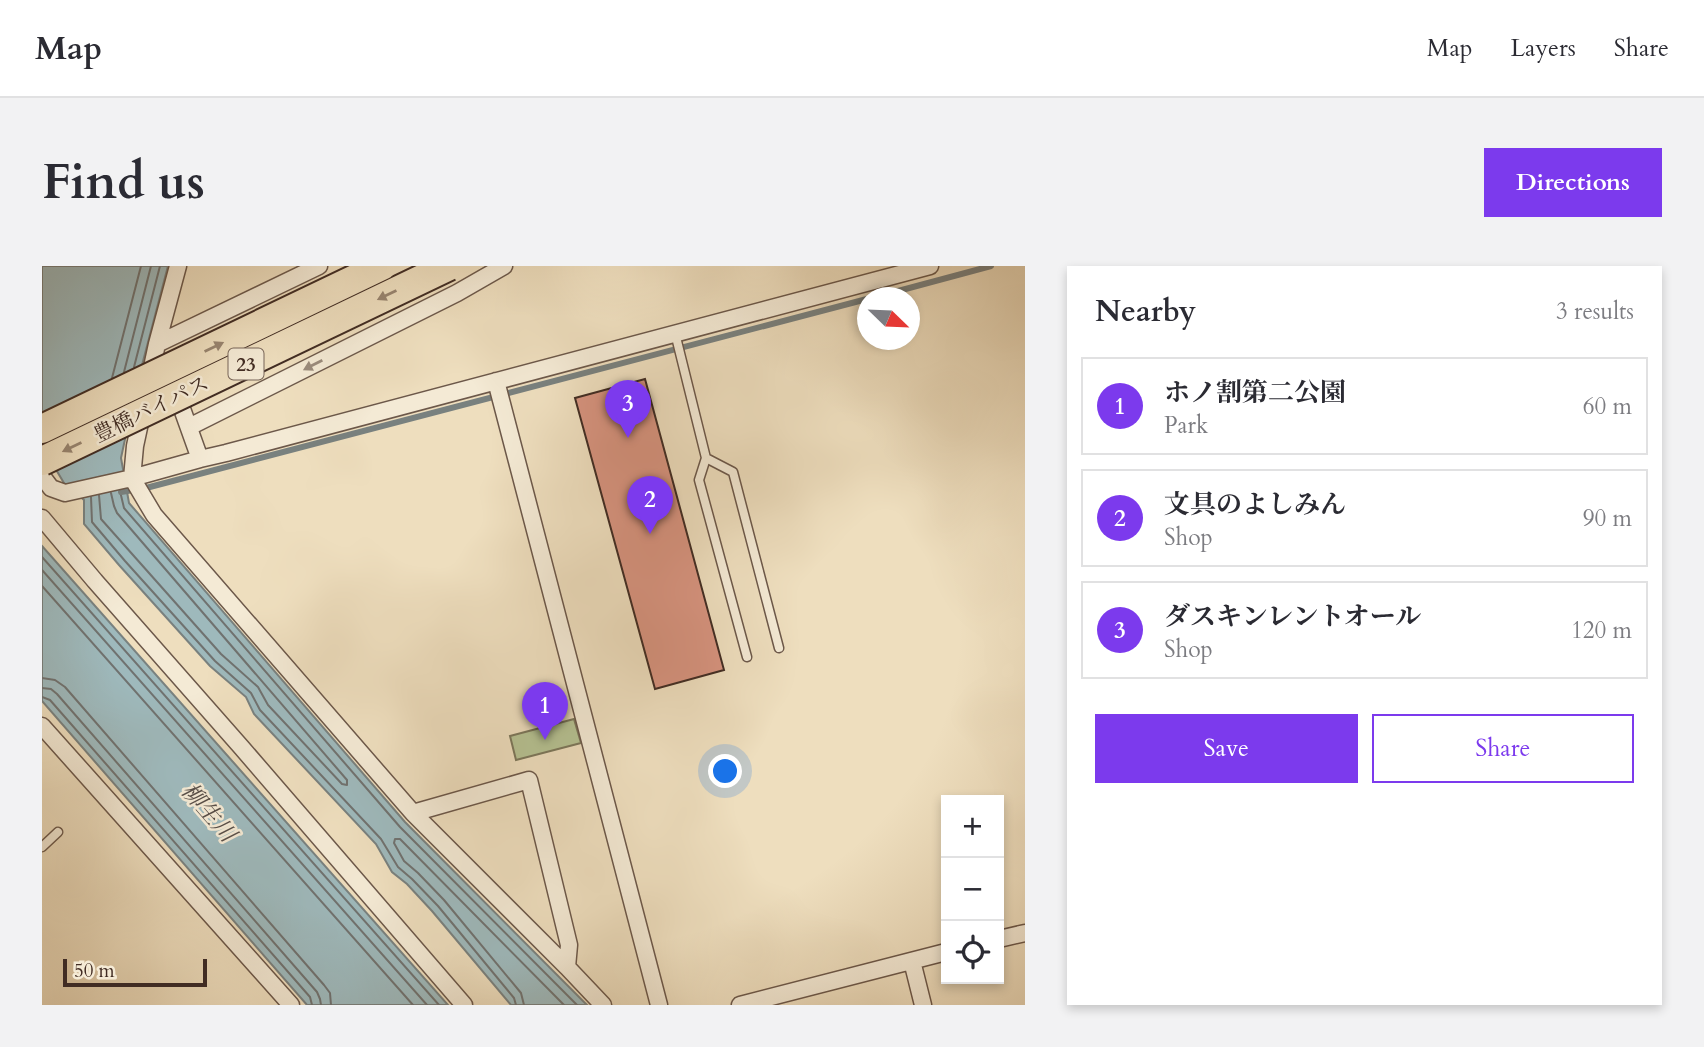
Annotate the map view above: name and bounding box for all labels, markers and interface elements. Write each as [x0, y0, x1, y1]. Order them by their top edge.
text: Map [35, 26, 102, 71]
text: Map [1427, 32, 1473, 65]
text: Layers [1511, 32, 1576, 65]
text: Share [1614, 32, 1669, 65]
button: Directions [1484, 148, 1662, 217]
text: Find us [42, 149, 205, 216]
north arrow [857, 287, 920, 350]
one-way arrow [377, 290, 397, 301]
text: Nearby [1095, 291, 1196, 332]
text: 3 results [1556, 296, 1634, 327]
one-way arrow [204, 341, 224, 353]
road number: 23 [228, 348, 264, 380]
one-way arrow [303, 359, 323, 370]
street label: 豊橋バイパス [88, 369, 214, 450]
text: ホノ割第二公園 [1164, 375, 1346, 410]
pin: 3 [605, 380, 651, 438]
text: 1 [1114, 391, 1126, 422]
text: 60 m [1583, 391, 1632, 422]
text: Park [1164, 410, 1208, 441]
one-way arrow [62, 441, 82, 452]
pin: 2 [627, 476, 673, 534]
text: 文具のよしみん [1164, 487, 1346, 522]
text: 2 [1114, 503, 1126, 534]
text: 90 m [1583, 503, 1632, 534]
text: Shop [1164, 522, 1213, 553]
text: ダスキンレントオール [1164, 599, 1421, 634]
text: 3 [1114, 615, 1126, 646]
text: 120 m [1571, 615, 1632, 646]
text: Shop [1164, 634, 1213, 665]
pin: 1 [522, 682, 568, 740]
button: Save [1095, 714, 1358, 783]
button: Share [1372, 714, 1634, 783]
your location [708, 754, 742, 788]
water label: 柳生川 [174, 776, 245, 851]
map controls [941, 795, 1004, 984]
button: + [941, 795, 1004, 858]
button: − [941, 858, 1004, 921]
button: locate [941, 921, 1004, 984]
scale bar [63, 956, 206, 988]
text: 50 m [74, 958, 115, 984]

